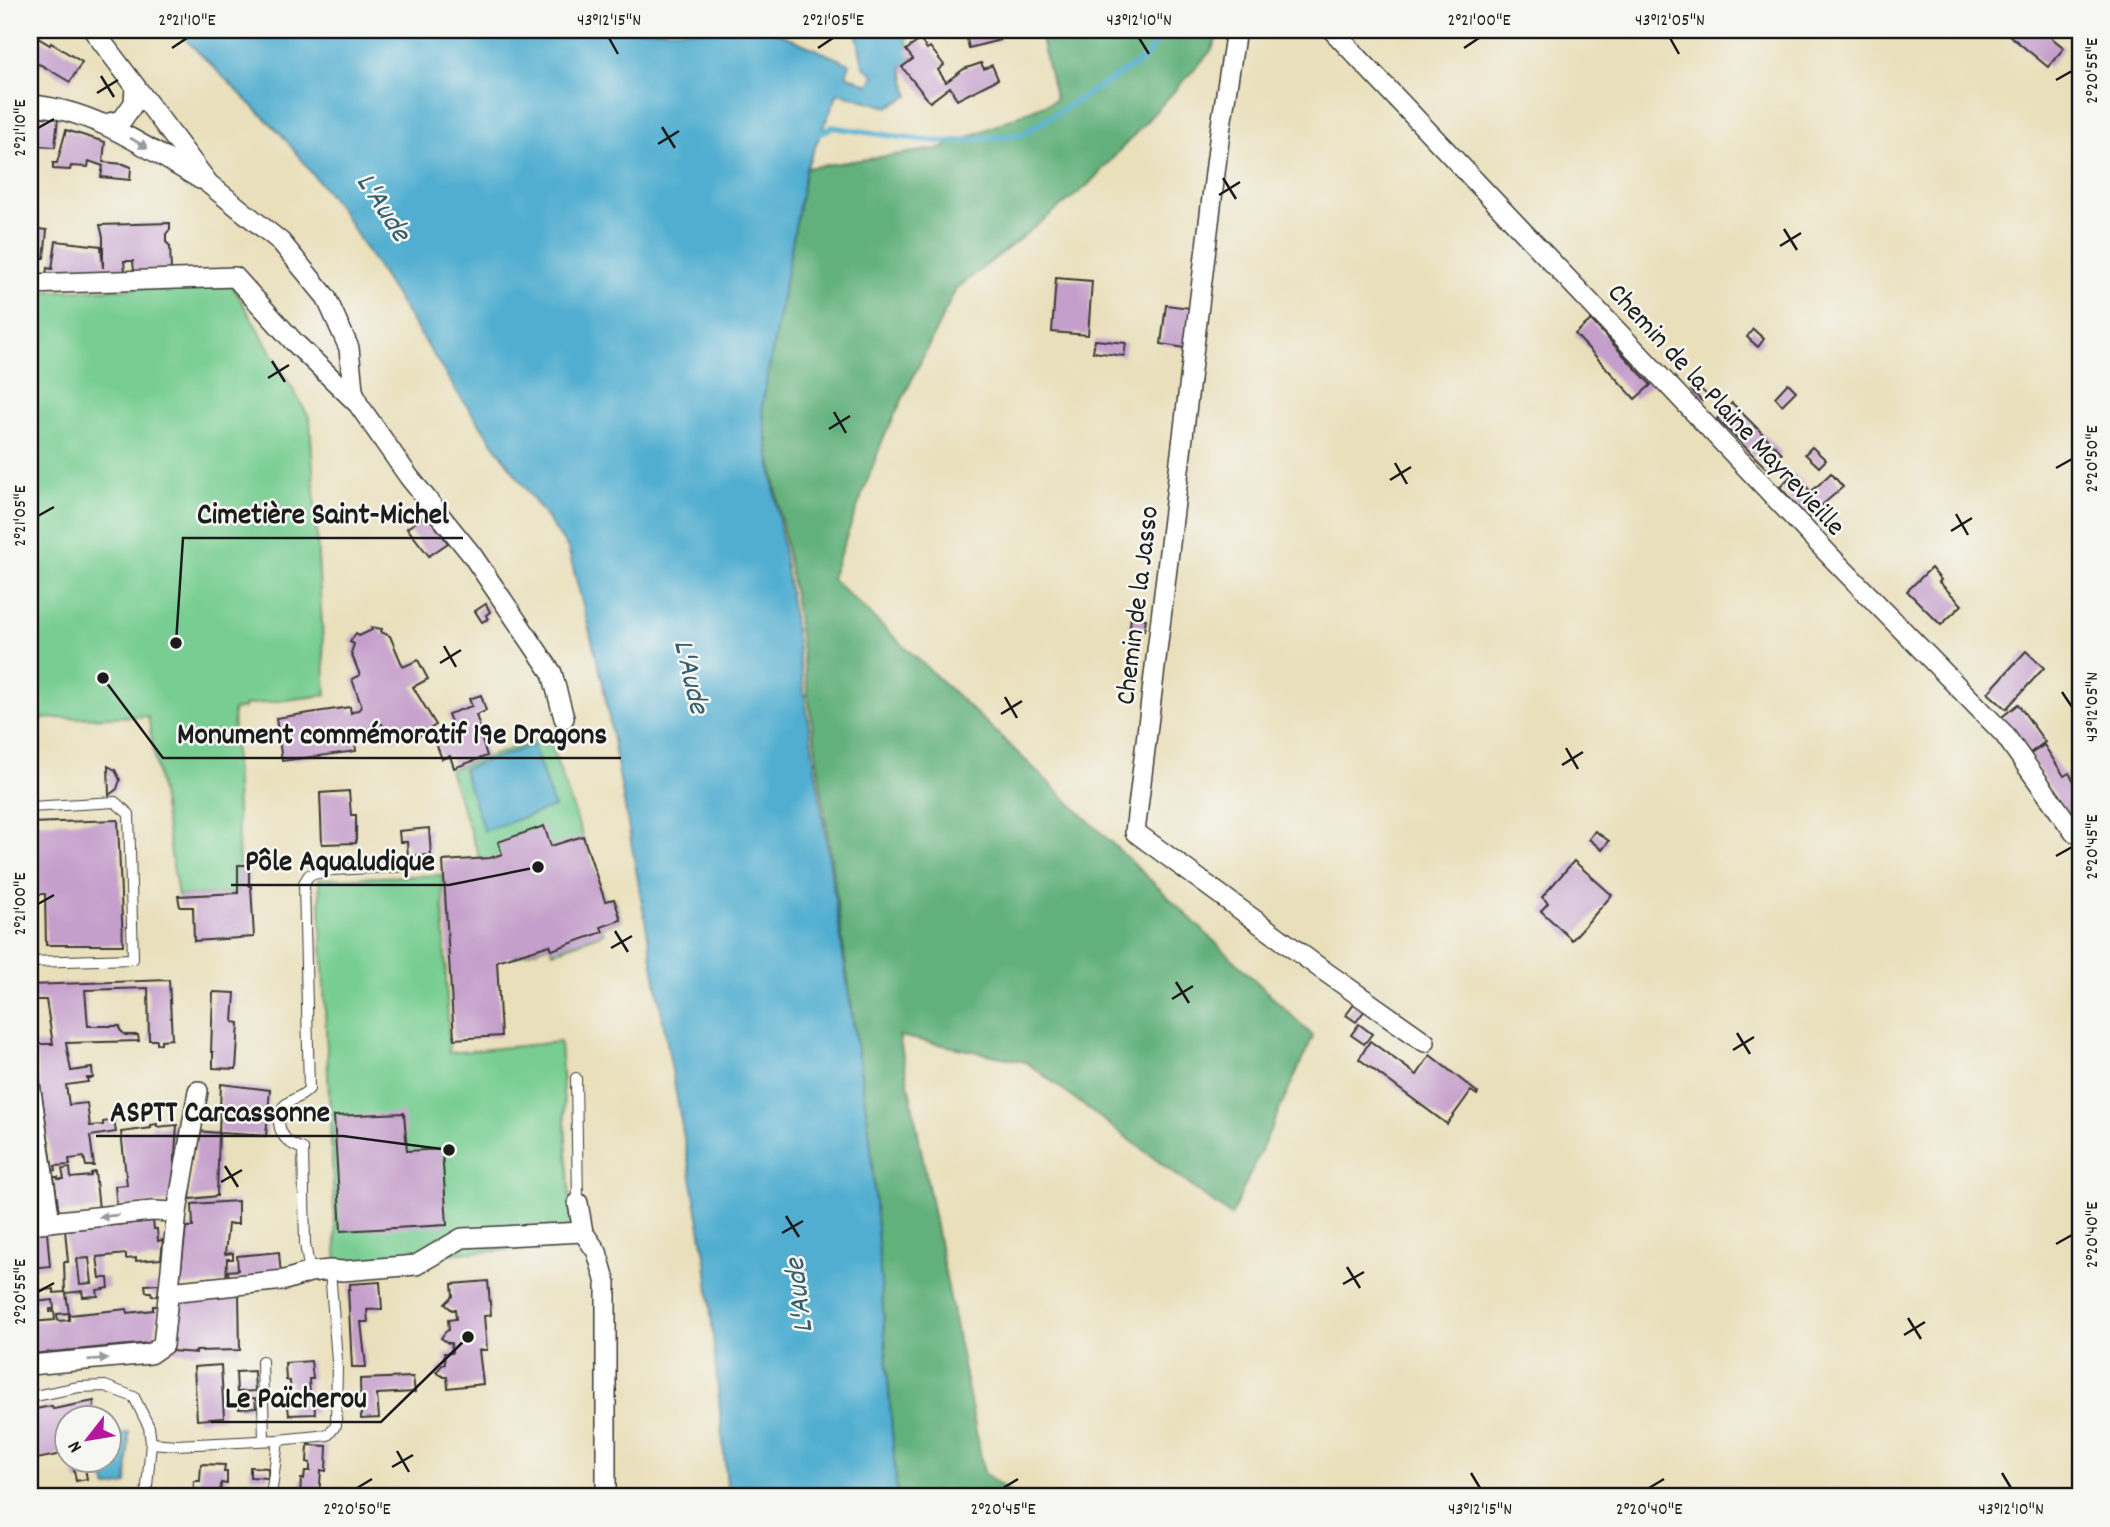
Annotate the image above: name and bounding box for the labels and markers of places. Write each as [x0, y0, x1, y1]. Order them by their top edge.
callout: Cimetière Saint-Michel [183, 487, 463, 538]
callout: Monument commémoratif 19e Dragons [163, 707, 621, 758]
callout: Pôle Aqualudique [231, 834, 449, 885]
callout: ASPTT Carcassonne [96, 1085, 343, 1136]
callout: Le Païcherou [211, 1371, 381, 1422]

